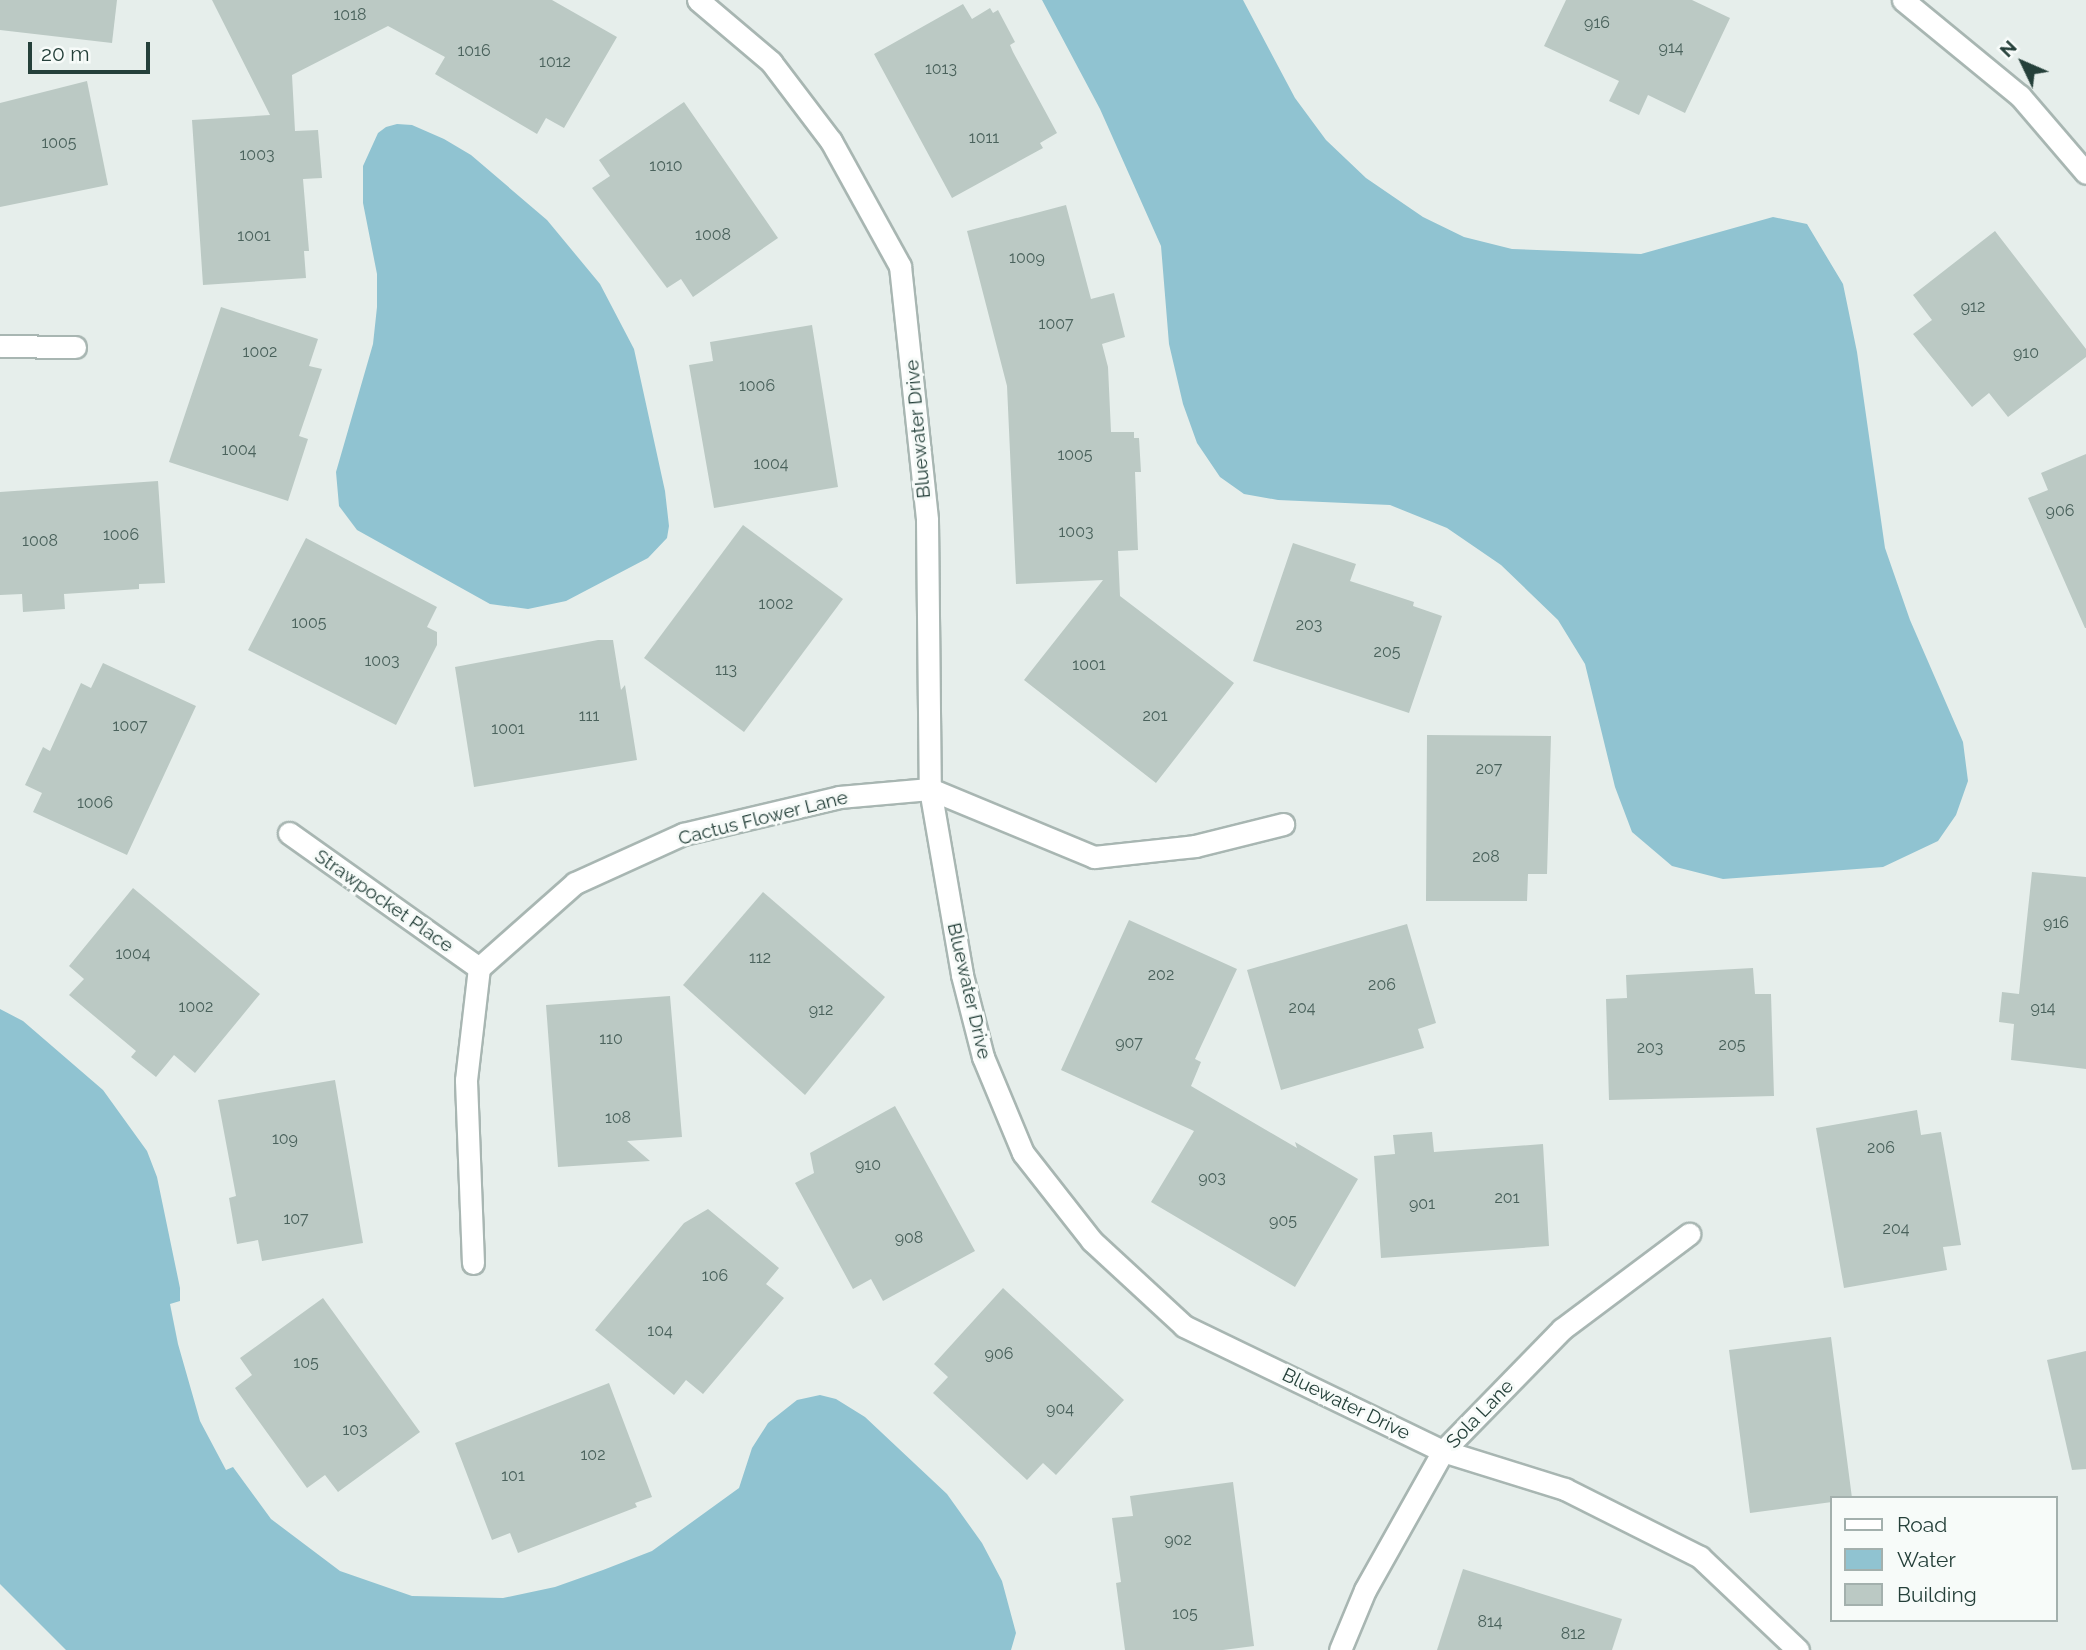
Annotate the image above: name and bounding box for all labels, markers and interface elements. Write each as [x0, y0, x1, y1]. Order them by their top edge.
house number: 1018 [334, 5, 366, 25]
house number: 916 [1584, 13, 1610, 33]
scale bar [32, 28, 154, 72]
north arrow [1988, 28, 2058, 98]
text: N [1995, 36, 2021, 61]
house number: 914 [1659, 38, 1683, 58]
text: 20 m [41, 41, 89, 66]
house number: 1016 [457, 41, 491, 61]
house number: 1012 [539, 52, 571, 72]
house number: 1013 [925, 59, 957, 79]
house number: 1011 [969, 128, 999, 148]
house number: 1005 [41, 133, 77, 153]
house number: 1003 [240, 145, 274, 165]
house number: 1010 [649, 156, 683, 176]
house number: 1008 [695, 225, 731, 245]
house number: 1001 [237, 226, 271, 246]
house number: 1009 [1009, 248, 1045, 268]
house number: 912 [1961, 297, 1985, 317]
house number: 1007 [1039, 314, 1073, 334]
house number: 1002 [243, 342, 277, 362]
house number: 910 [2013, 343, 2039, 363]
street label: Bluewater Drive [901, 358, 935, 500]
house number: 1006 [739, 376, 775, 396]
house number: 1004 [221, 440, 257, 460]
house number: 1005 [1057, 445, 1093, 465]
house number: 1004 [753, 454, 789, 474]
house number: 906 [2046, 501, 2074, 521]
house number: 1003 [1059, 522, 1093, 542]
house number: 1006 [103, 525, 139, 545]
house number: 1008 [22, 531, 58, 551]
house number: 1002 [759, 594, 793, 614]
house number: 1005 [291, 613, 327, 633]
house number: 203 [1296, 615, 1322, 635]
house number: 205 [1374, 642, 1400, 662]
house number: 1003 [365, 651, 399, 671]
house number: 1001 [1072, 655, 1106, 675]
house number: 113 [715, 660, 737, 680]
house number: 111 [579, 706, 599, 726]
house number: 201 [1143, 706, 1167, 726]
house number: 1007 [113, 716, 147, 736]
house number: 1001 [491, 719, 525, 739]
house number: 207 [1476, 759, 1502, 779]
street label: Cactus Flower Lane [676, 786, 850, 850]
house number: 1006 [77, 793, 113, 813]
street label: Strawpocket Place [310, 845, 458, 957]
house number: 208 [1472, 847, 1500, 867]
house number: 916 [2043, 913, 2069, 933]
street label: Bluewater Drive [942, 920, 996, 1062]
house number: 1004 [115, 944, 151, 964]
house number: 112 [749, 948, 771, 968]
house number: 202 [1148, 965, 1174, 985]
house number: 206 [1368, 975, 1396, 995]
house number: 1002 [179, 997, 213, 1017]
house number: 204 [1289, 998, 1315, 1018]
house number: 914 [2031, 998, 2055, 1018]
house number: 912 [809, 1000, 833, 1020]
house number: 110 [599, 1029, 623, 1049]
house number: 907 [1115, 1033, 1143, 1053]
house number: 205 [1719, 1035, 1745, 1055]
house number: 203 [1637, 1038, 1663, 1058]
house number: 108 [605, 1108, 631, 1128]
house number: 109 [272, 1129, 298, 1149]
house number: 206 [1867, 1138, 1895, 1158]
house number: 910 [855, 1155, 881, 1175]
house number: 903 [1198, 1168, 1226, 1188]
house number: 201 [1495, 1188, 1519, 1208]
house number: 901 [1409, 1194, 1435, 1214]
house number: 107 [283, 1209, 309, 1229]
house number: 905 [1269, 1211, 1297, 1231]
house number: 204 [1883, 1219, 1909, 1239]
house number: 908 [895, 1228, 923, 1248]
house number: 106 [702, 1266, 728, 1286]
house number: 104 [647, 1321, 673, 1341]
house number: 906 [985, 1344, 1013, 1364]
house number: 105 [293, 1353, 319, 1373]
street label: Bluewater Drive [1278, 1363, 1414, 1445]
street label: Sola Lane [1442, 1375, 1518, 1453]
house number: 904 [1046, 1399, 1074, 1419]
house number: 103 [342, 1420, 368, 1440]
house number: 102 [581, 1445, 605, 1465]
house number: 101 [501, 1466, 525, 1486]
legend [1830, 1496, 2058, 1622]
text: Road [1897, 1512, 1947, 1537]
house number: 902 [1164, 1530, 1192, 1550]
text: Water [1897, 1547, 1956, 1572]
text: Building [1897, 1582, 1977, 1607]
house number: 105 [1172, 1604, 1198, 1624]
house number: 814 [1477, 1612, 1503, 1632]
house number: 812 [1561, 1624, 1585, 1644]

